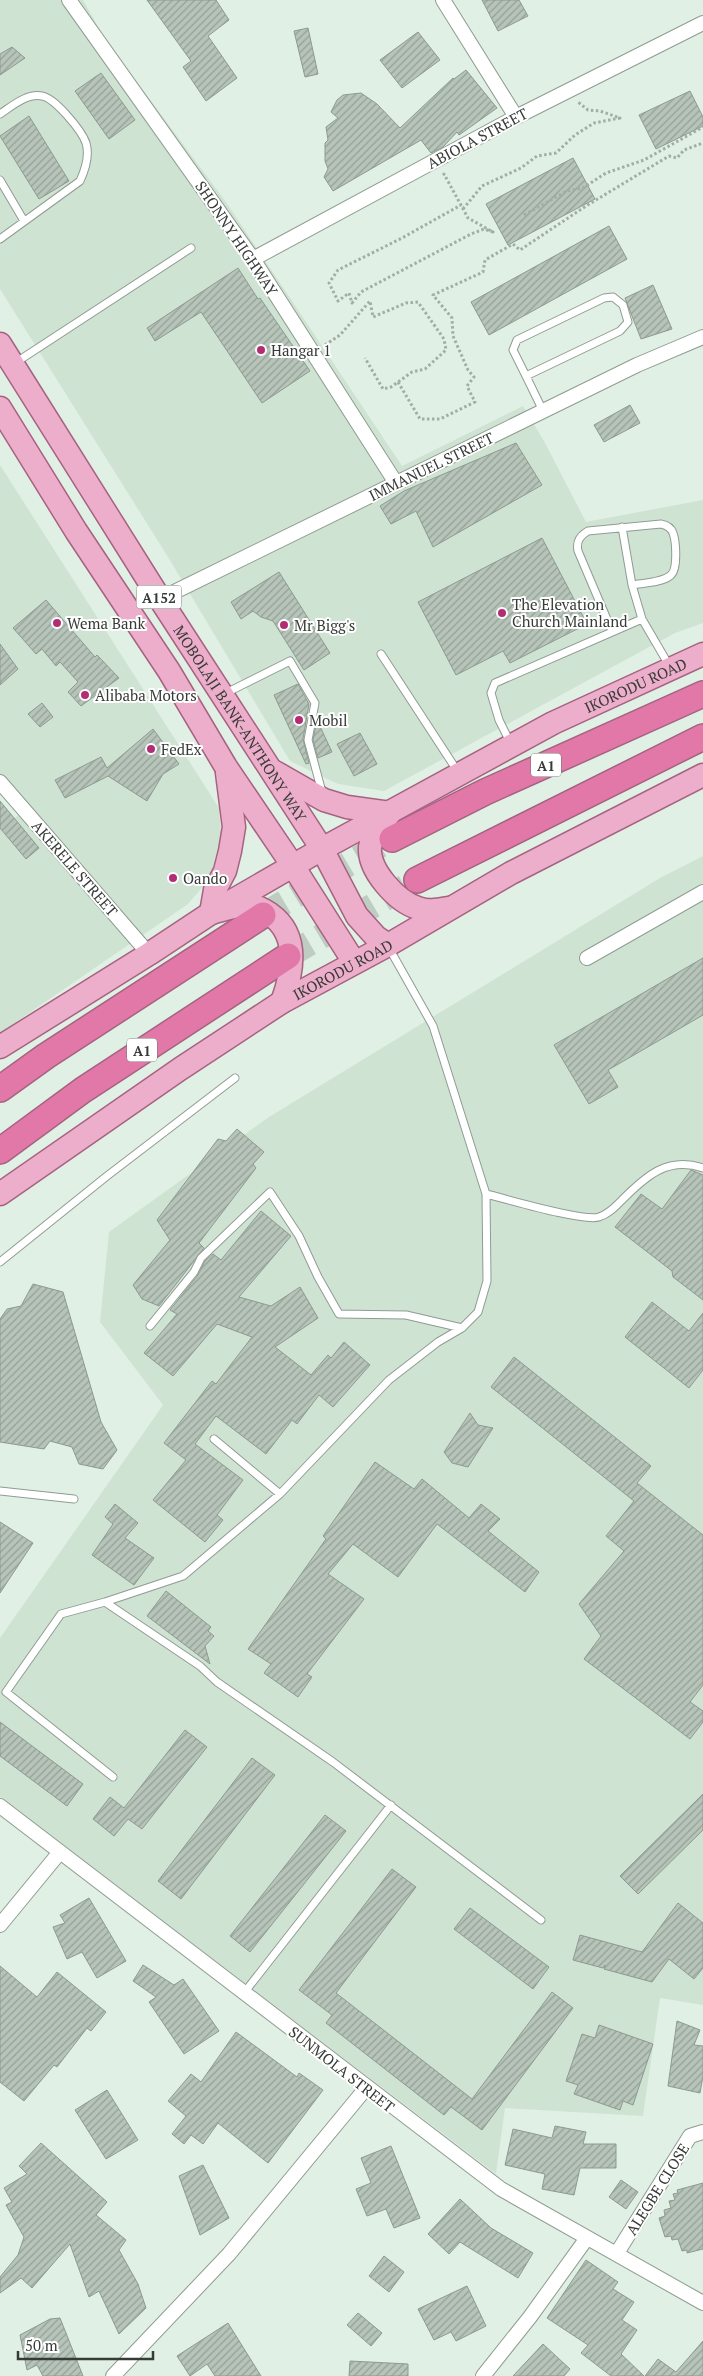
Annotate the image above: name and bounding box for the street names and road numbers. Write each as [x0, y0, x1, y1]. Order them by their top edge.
street label: ABIOLA STREET [423, 103, 531, 173]
street label: SHONNY HIGHWAY [191, 177, 283, 299]
street label: IMMANUEL STREET [365, 427, 497, 505]
road number: A152 [136, 586, 182, 608]
street label: MOBOLAJI BANK-ANTHONY WAY [169, 621, 312, 826]
street label: IKORODU ROAD [581, 653, 690, 717]
road number: A1 [531, 754, 561, 776]
street label: AKERELE STREET [28, 816, 122, 920]
street label: IKORODU ROAD [289, 934, 396, 1004]
road number: A1 [127, 1038, 157, 1062]
street label: SUNMOLA STREET [285, 2022, 399, 2116]
street label: ALEGBE CLOSE [621, 2139, 693, 2239]

